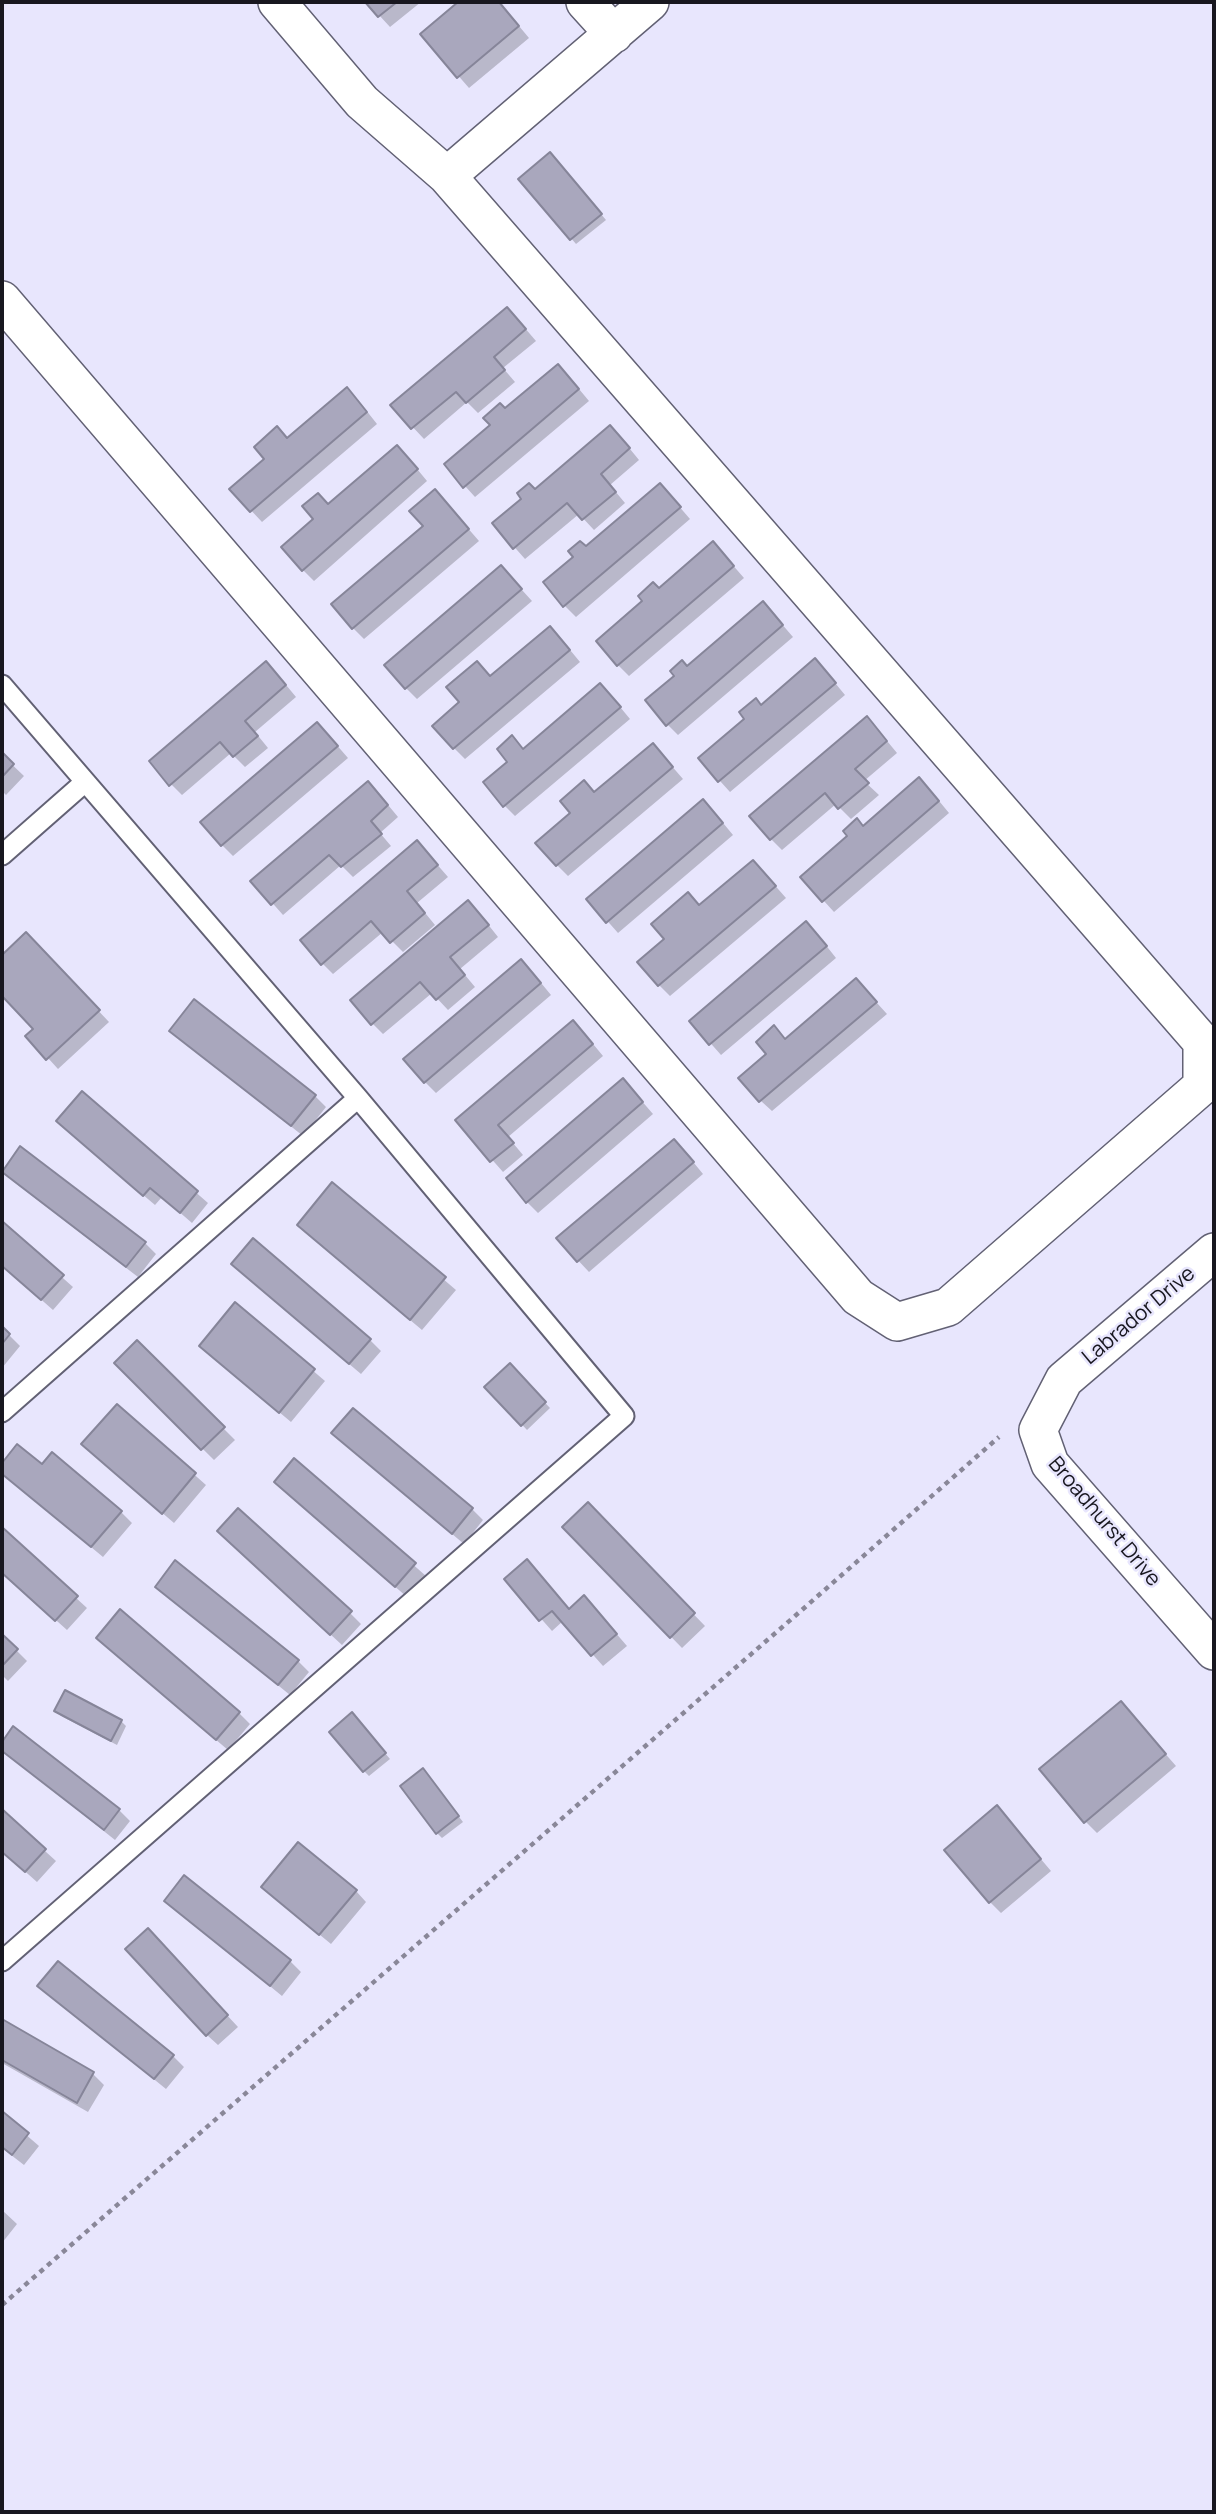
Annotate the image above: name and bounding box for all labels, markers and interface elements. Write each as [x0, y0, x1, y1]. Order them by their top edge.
street label: Labrador Drive [1078, 1262, 1200, 1370]
street label: Broadhurst Drive [1042, 1452, 1166, 1592]

